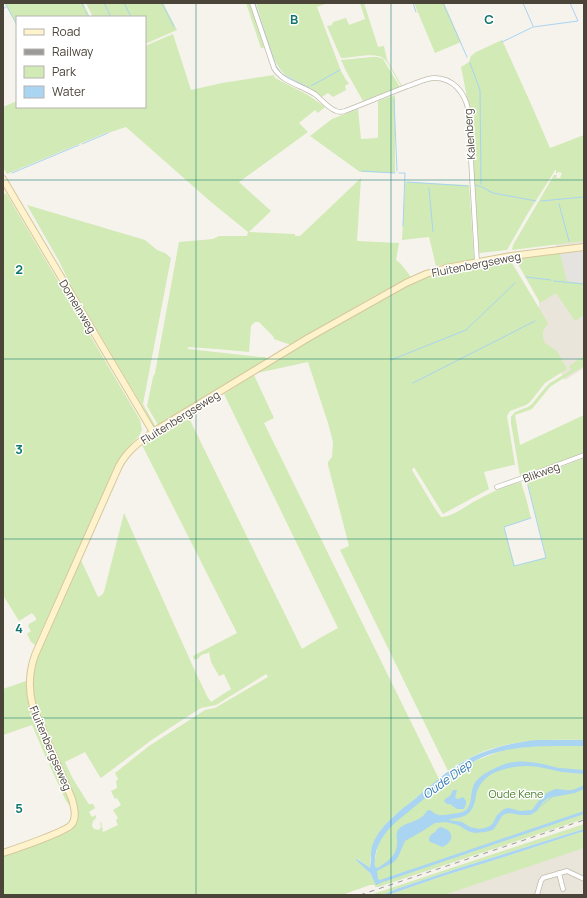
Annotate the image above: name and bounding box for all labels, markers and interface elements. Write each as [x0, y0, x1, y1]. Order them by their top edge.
text: B [290, 10, 298, 28]
text: C [484, 10, 494, 28]
legend [16, 16, 146, 108]
text: Road [52, 23, 80, 40]
text: Railway [52, 43, 94, 60]
text: Park [52, 63, 77, 80]
text: Water [52, 83, 86, 100]
street label: Kalenberg [460, 108, 478, 160]
street label: Fluitenbergseweg [430, 248, 522, 280]
text: 2 [15, 260, 23, 278]
street label: Domeinweg [56, 276, 100, 336]
street label: Fluitenbergseweg [138, 387, 222, 447]
text: 3 [15, 440, 23, 458]
street label: Blikweg [520, 458, 562, 486]
text: 4 [15, 619, 23, 637]
street label: Fluitenbergseweg [26, 703, 76, 793]
water label: Oude Diep [419, 755, 476, 803]
park label: Oude Kene [489, 786, 544, 801]
text: 5 [15, 799, 23, 817]

